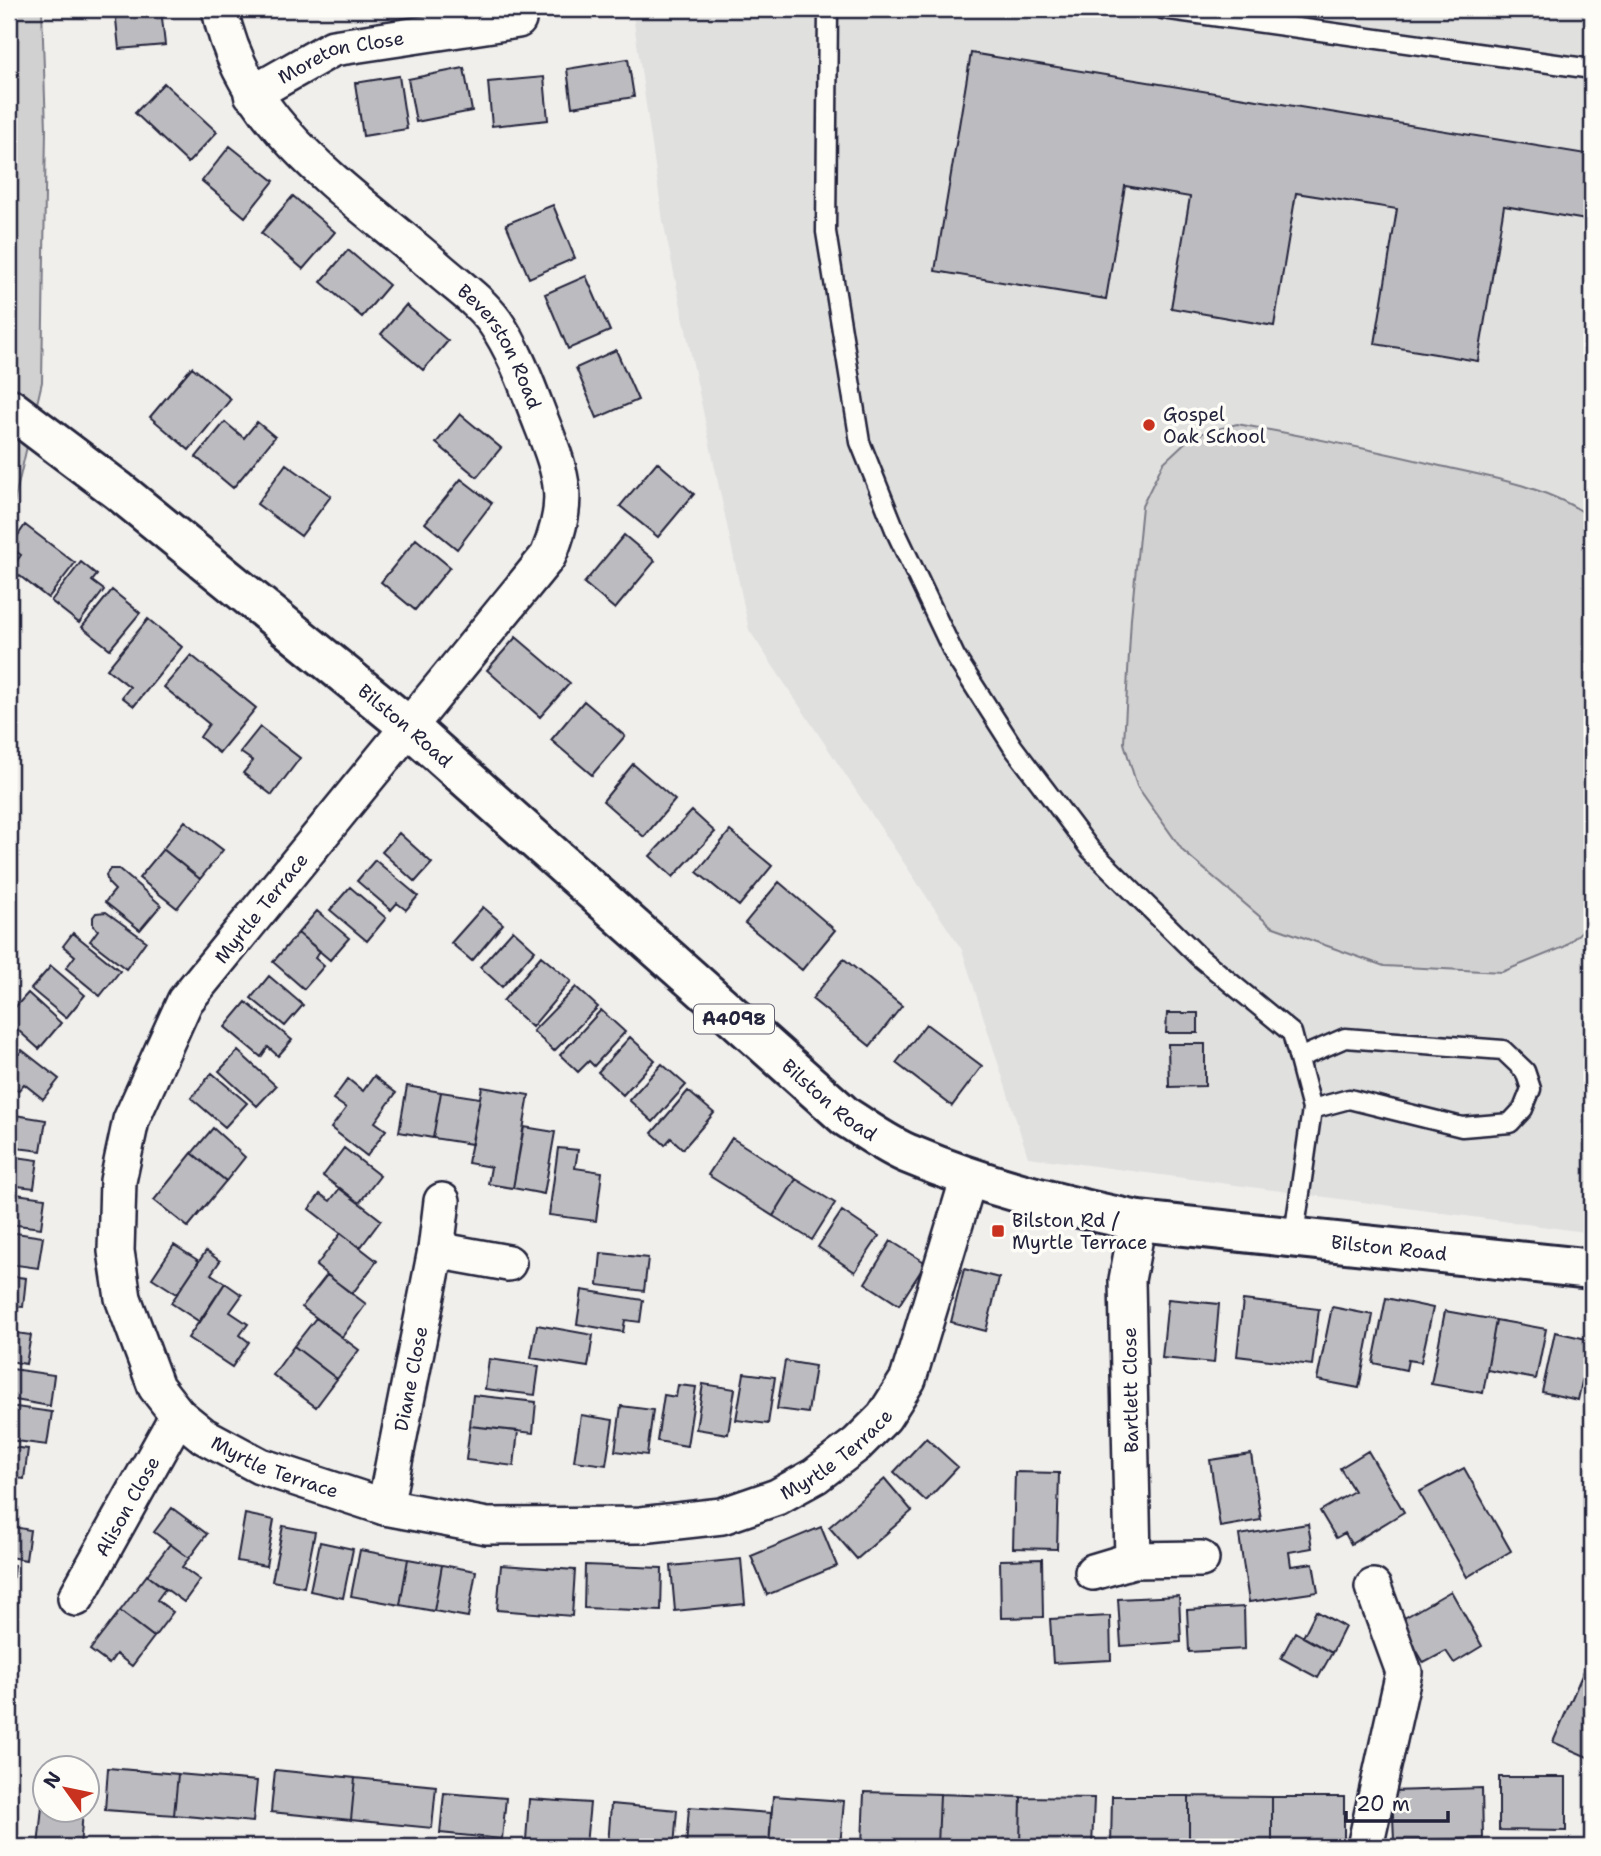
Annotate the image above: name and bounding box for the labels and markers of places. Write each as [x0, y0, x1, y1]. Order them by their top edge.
place label: Gospel Oak School [1163, 402, 1266, 449]
marker: Gospel Oak School [1141, 417, 1157, 433]
place label: Bilston Rd / Myrtle Terrace [1012, 1208, 1148, 1255]
marker: Bilston Rd / Myrtle Terrace [990, 1223, 1006, 1239]

